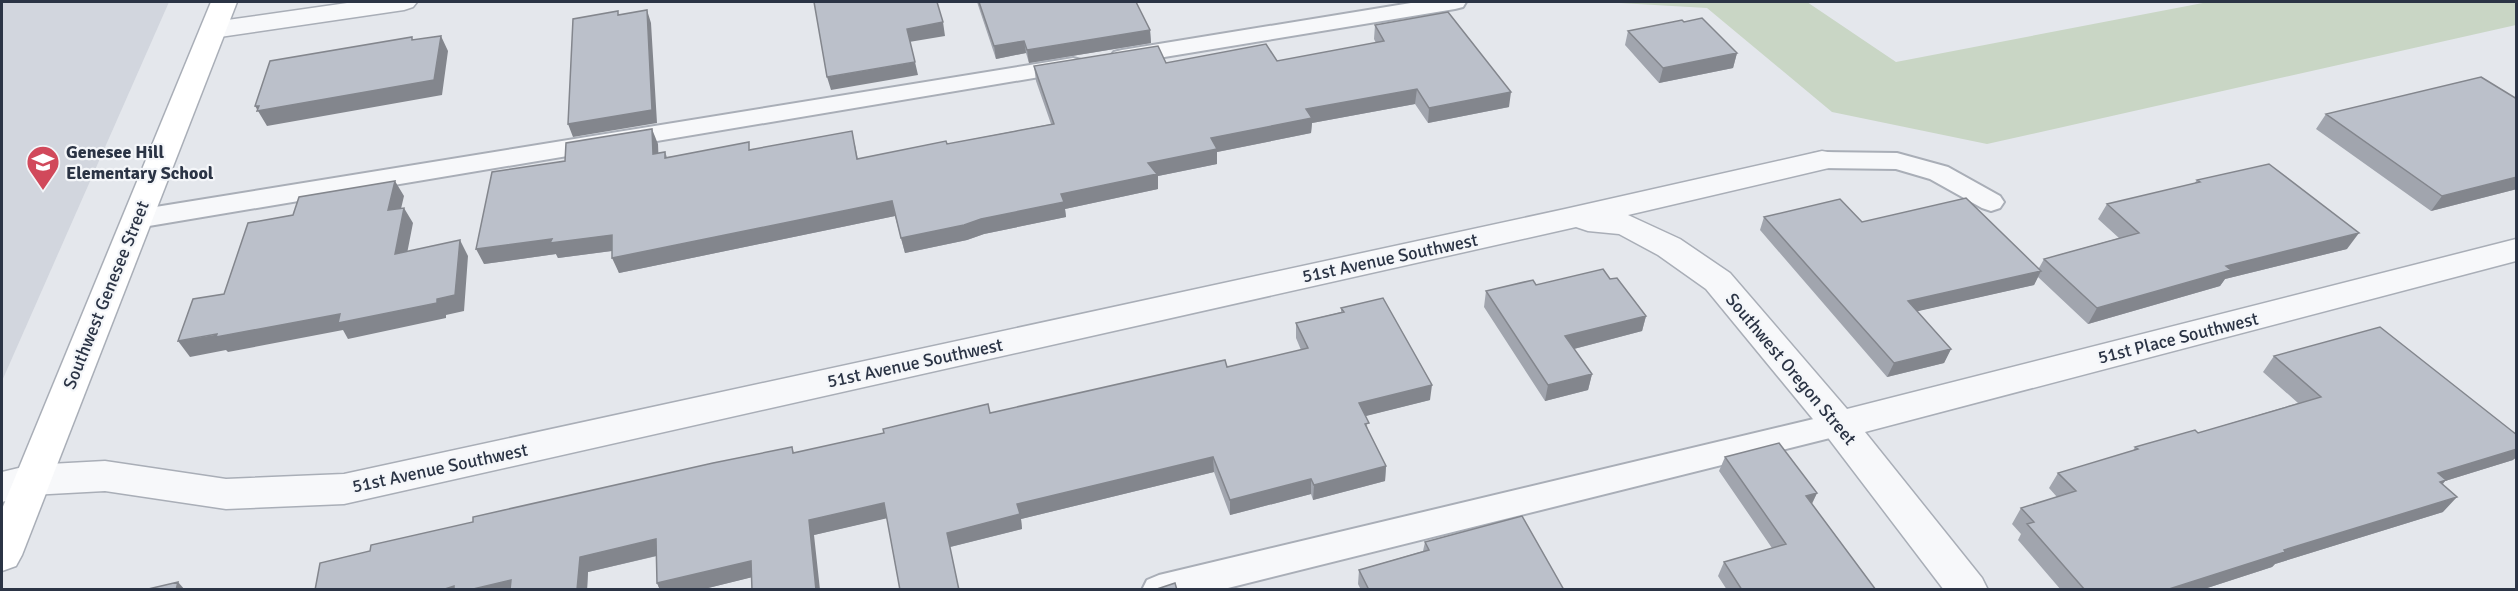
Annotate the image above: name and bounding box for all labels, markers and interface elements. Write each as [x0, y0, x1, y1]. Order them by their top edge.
place label: Genesee Hill Elementary School [66, 141, 214, 184]
school or university icon: Genesee Hill Elementary School [25, 144, 61, 191]
street label: Southwest Genesee Street [58, 198, 154, 392]
street label: 51st Avenue Southwest [1300, 229, 1480, 287]
street label: Southwest Oregon Street [1721, 289, 1861, 449]
street label: 51st Place Southwest [2096, 307, 2260, 369]
street label: 51st Avenue Southwest [825, 334, 1005, 392]
street label: 51st Avenue Southwest [350, 439, 530, 497]

